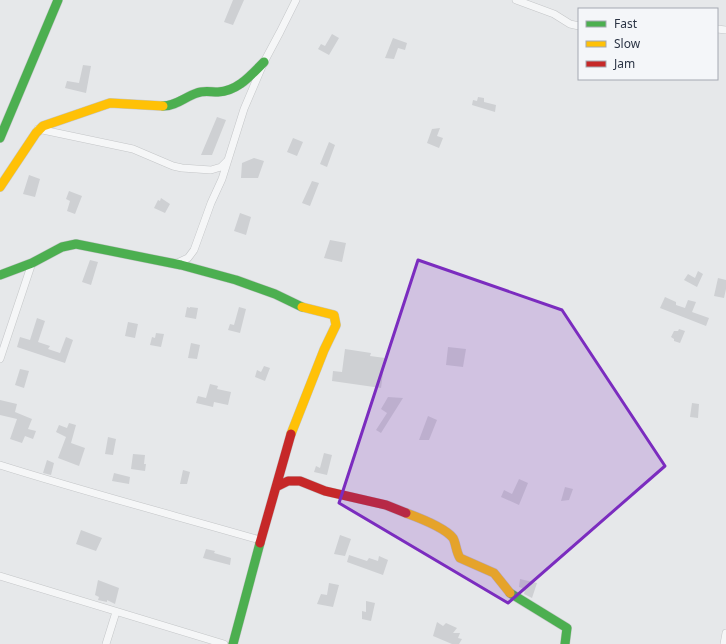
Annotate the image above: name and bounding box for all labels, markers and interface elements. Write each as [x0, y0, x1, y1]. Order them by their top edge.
legend [578, 8, 718, 80]
text: Fast [614, 15, 638, 32]
text: Slow [614, 35, 641, 52]
text: Jam [613, 55, 635, 72]

